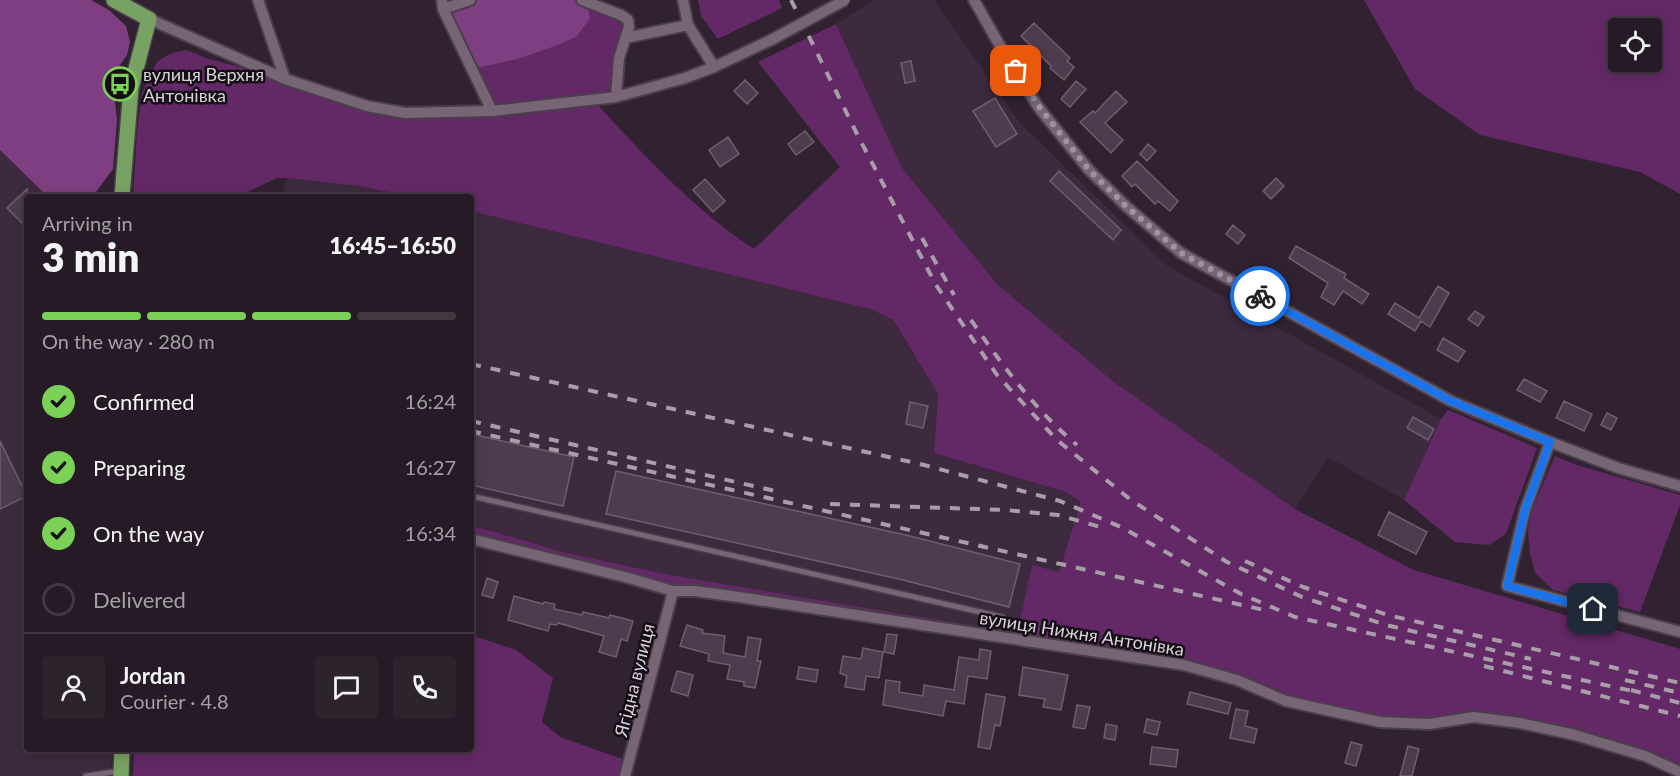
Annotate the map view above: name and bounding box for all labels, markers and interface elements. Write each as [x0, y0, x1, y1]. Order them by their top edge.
map controls [1608, 18, 1662, 72]
button: locate [1608, 18, 1662, 72]
pin [990, 45, 1041, 96]
icon: bag [999, 54, 1032, 87]
place label: вулиця Верхня Антонівка [143, 63, 264, 106]
bus stop icon: вулиця Верхня Антонівка [102, 66, 138, 102]
text: Arriving in [42, 211, 133, 235]
text: 16:45–16:50 [330, 232, 456, 259]
text: 3 min [42, 234, 139, 280]
courier [1230, 266, 1290, 326]
icon: bike [1244, 280, 1277, 313]
text: On the way · 280 m [42, 329, 215, 353]
icon: check [42, 385, 75, 418]
text: Confirmed [93, 388, 195, 415]
text: 16:24 [405, 389, 456, 413]
icon: check [42, 451, 75, 484]
text: Preparing [93, 454, 185, 481]
text: 16:27 [405, 455, 456, 479]
icon: check [42, 517, 75, 550]
text: On the way [93, 520, 204, 547]
text: 16:34 [405, 521, 456, 545]
pin [1567, 583, 1618, 634]
text: Delivered [93, 586, 186, 613]
icon: home [1576, 592, 1609, 625]
street label: вулиця Нижня Антонівка [978, 606, 1186, 660]
street label: Ягідна вулиця [609, 621, 659, 740]
button: person [42, 656, 105, 719]
button: chat [315, 656, 378, 719]
button: phone [393, 656, 456, 719]
text: Jordan [120, 662, 186, 689]
text: Courier · 4.8 [120, 689, 229, 713]

